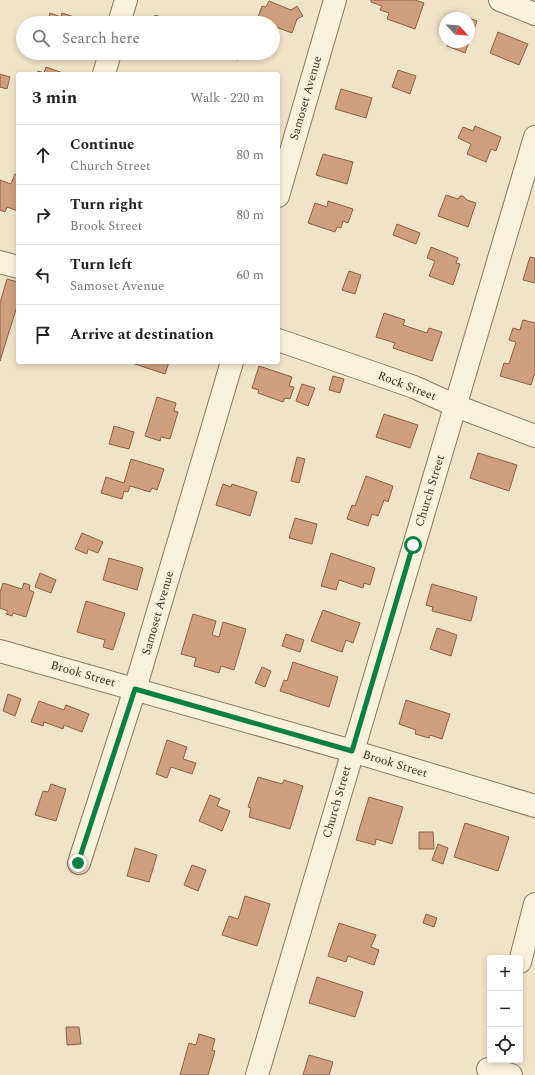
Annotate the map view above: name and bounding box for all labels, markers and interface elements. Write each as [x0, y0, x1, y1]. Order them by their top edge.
north arrow [439, 12, 475, 48]
search box [16, 16, 280, 60]
icon: search [30, 27, 52, 49]
text: Search here [62, 27, 140, 50]
street label: Samoset Avenue [285, 53, 327, 143]
text: 3 min [32, 85, 77, 111]
text: Walk · 220 m [190, 88, 264, 108]
text: Continue [70, 133, 135, 156]
icon: ahead [32, 144, 54, 166]
text: 80 m [237, 145, 264, 165]
text: Church Street [70, 156, 151, 176]
text: Turn right [70, 193, 143, 216]
icon: right [32, 204, 54, 226]
text: 80 m [237, 205, 264, 225]
text: Brook Street [70, 216, 142, 236]
text: Turn left [70, 253, 132, 276]
icon: left [32, 264, 54, 286]
text: 60 m [237, 265, 264, 285]
text: Samoset Avenue [70, 276, 164, 296]
text: Arrive at destination [70, 323, 214, 346]
icon: arrive [32, 324, 54, 346]
street label: Rock Street [375, 366, 439, 406]
street label: Church Street [410, 453, 450, 529]
route start [404, 536, 422, 554]
street label: Samoset Avenue [137, 568, 179, 658]
street label: Brook Street [48, 656, 118, 692]
street label: Brook Street [360, 745, 430, 783]
street label: Church Street [318, 764, 356, 840]
route end [69, 854, 87, 872]
map controls [487, 955, 523, 1063]
button: + [487, 955, 523, 991]
button: − [487, 991, 523, 1027]
button: locate [487, 1027, 523, 1063]

